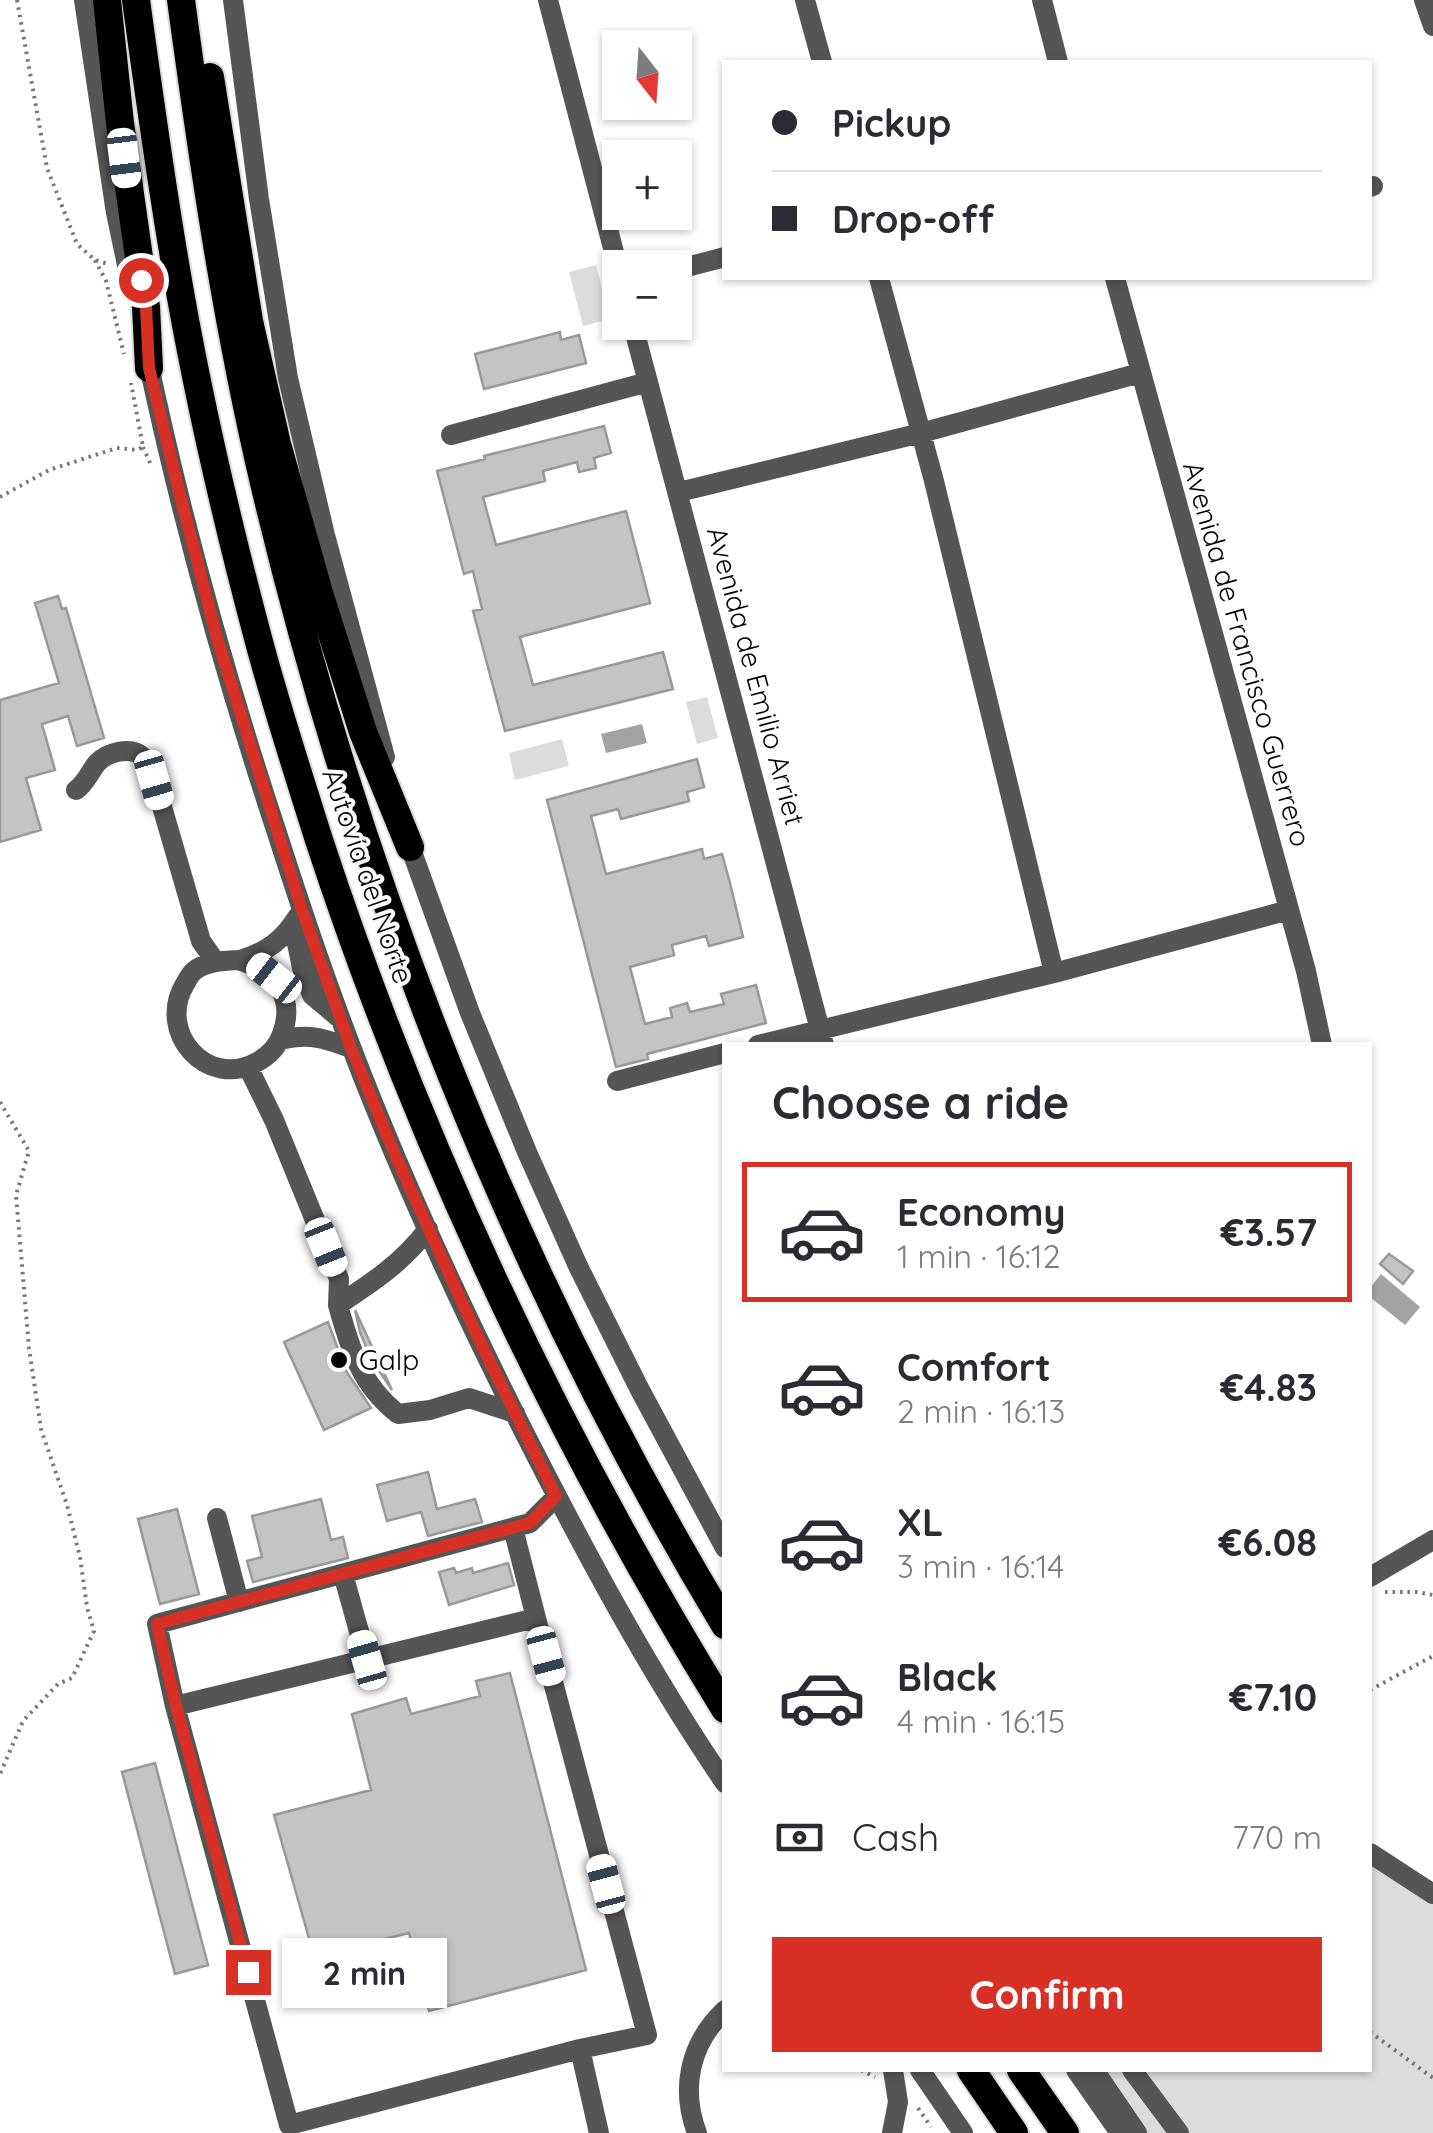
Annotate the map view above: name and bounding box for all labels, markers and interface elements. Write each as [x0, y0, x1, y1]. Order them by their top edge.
north arrow [602, 30, 692, 120]
map controls [602, 30, 692, 340]
text: Pickup [832, 99, 951, 147]
car [105, 126, 143, 190]
button: + [602, 140, 692, 230]
text: Drop-off [832, 195, 994, 243]
button: − [602, 250, 692, 340]
route start [119, 258, 164, 303]
street label: Avenida de Francisco Guerrero [1176, 457, 1319, 850]
street label: Avenida de Emilio Arriet [700, 523, 813, 829]
car [131, 747, 177, 813]
street label: Autovía del Norte [315, 764, 422, 988]
car [241, 948, 307, 1008]
text: Choose a ride [772, 1074, 1069, 1130]
icon: car [777, 1187, 867, 1277]
text: Economy [897, 1188, 1066, 1236]
text: €3.57 [1221, 1208, 1317, 1256]
car [301, 1214, 351, 1280]
text: 1 min · 16:12 [897, 1236, 1060, 1276]
place label: Galp [359, 1342, 419, 1377]
icon: car [777, 1342, 867, 1432]
text: Comfort [897, 1343, 1051, 1391]
marker: Galp [328, 1349, 350, 1371]
text: €4.83 [1220, 1363, 1317, 1411]
text: 2 min · 16:13 [897, 1391, 1065, 1431]
icon: car [777, 1497, 867, 1587]
text: XL [897, 1498, 943, 1546]
text: €6.08 [1219, 1518, 1317, 1566]
text: 3 min · 16:14 [897, 1546, 1064, 1586]
car [524, 1623, 568, 1689]
car [344, 1627, 390, 1693]
icon: car [777, 1652, 867, 1742]
text: Black [897, 1653, 997, 1701]
text: €7.10 [1229, 1673, 1317, 1721]
text: 4 min · 16:15 [897, 1701, 1065, 1741]
icon: cash [772, 1810, 827, 1865]
text: Cash [852, 1813, 939, 1861]
text: 770 m [1232, 1817, 1322, 1857]
car [584, 1851, 628, 1917]
callout: 2 min [283, 1937, 448, 2007]
button: Confirm [772, 1937, 1322, 2052]
route end [226, 1950, 271, 1995]
text: 2 min [323, 1953, 406, 1993]

